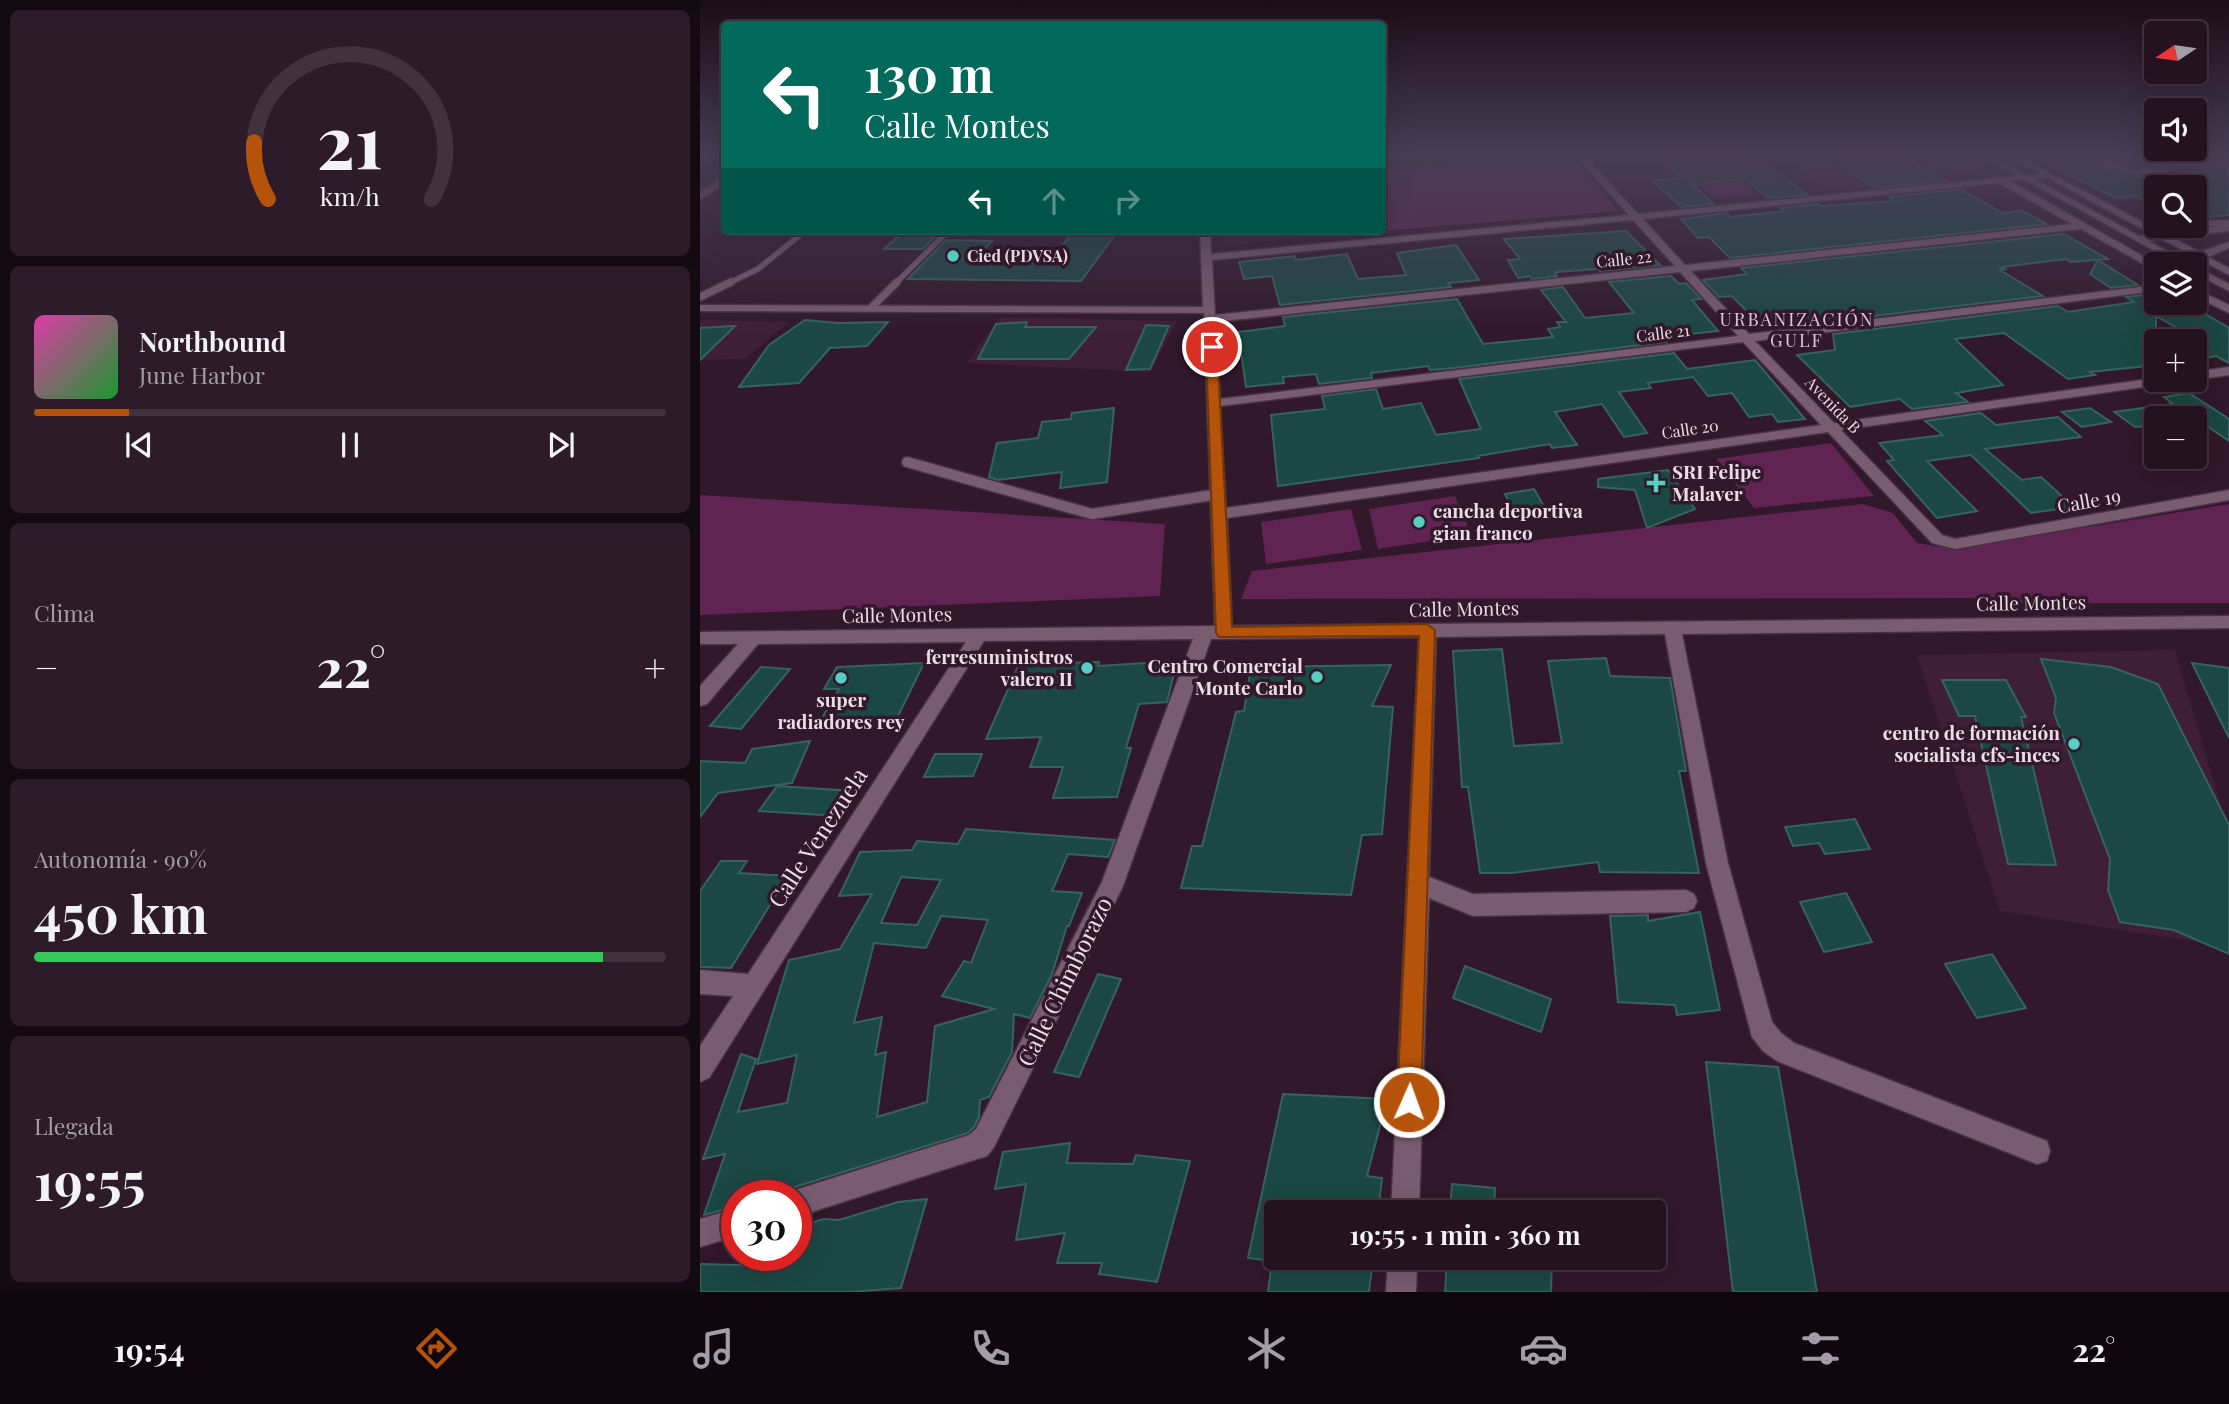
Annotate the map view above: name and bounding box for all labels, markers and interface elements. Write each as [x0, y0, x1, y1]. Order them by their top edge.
north arrow [2144, 21, 2207, 84]
map controls [2144, 21, 2207, 469]
text: 130 m [864, 40, 994, 105]
icon: left [749, 49, 840, 140]
text: 21 [317, 91, 383, 188]
button: sound [2144, 98, 2207, 161]
text: Calle Montes [864, 103, 1050, 146]
button: search [2144, 175, 2207, 238]
text: km/h [320, 179, 380, 212]
icon: left [962, 182, 1000, 220]
icon: ahead [1035, 182, 1073, 220]
icon: right [1108, 182, 1146, 220]
place label: Cied (PDVSA) [967, 245, 1068, 266]
street label: Calle 22 [1595, 245, 1653, 272]
marker: Cied (PDVSA) [945, 248, 961, 264]
button: layers [2144, 252, 2207, 315]
district label: URBANIZACIÓN GULF [1720, 307, 1874, 352]
pin [1182, 317, 1242, 377]
street label: Calle 21 [1635, 319, 1691, 346]
text: Northbound [139, 324, 286, 359]
icon: arrive [1193, 328, 1231, 366]
button: + [2144, 329, 2207, 392]
text: June Harbor [139, 359, 265, 390]
street label: Avenida B [1800, 371, 1866, 438]
button: − [2144, 406, 2207, 469]
street label: Calle 20 [1660, 414, 1720, 443]
icon: previous [120, 426, 158, 464]
icon: pause [331, 426, 369, 464]
icon: next [542, 426, 580, 464]
place label: SRI Felipe Malaver [1672, 458, 1761, 506]
marker: SRI Felipe Malaver [1646, 473, 1666, 493]
street label: Calle 19 [2055, 482, 2123, 518]
place label: cancha deportiva gian franco [1433, 497, 1583, 545]
marker: cancha deportiva gian franco [1411, 514, 1427, 530]
street label: Calle Montes [1976, 588, 2086, 616]
street label: Calle Montes [1409, 594, 1519, 622]
text: Clima [34, 597, 95, 628]
street label: Calle Montes [842, 600, 952, 628]
text: 22° [317, 632, 386, 701]
text: − [34, 641, 59, 692]
text: + [644, 641, 666, 692]
place label: ferresuministros valero II [925, 643, 1073, 691]
place label: Centro Comercial Monte Carlo [1147, 652, 1303, 700]
marker: ferresuministros valero II [1079, 660, 1095, 676]
marker: Centro Comercial Monte Carlo [1309, 669, 1325, 685]
marker: super radiadores rey [833, 670, 849, 686]
place label: super radiadores rey [777, 686, 905, 734]
place label: centro de formación socialista cfs-inces [1883, 719, 2060, 767]
marker: centro de formación socialista cfs-inces [2066, 736, 2082, 752]
street label: Calle Venezuela [760, 761, 874, 913]
text: Autonomía · 90% [34, 843, 207, 874]
text: 450 km [34, 878, 208, 947]
street label: Calle Chimborazo [1009, 891, 1118, 1071]
position arrow [1372, 1065, 1446, 1139]
text: Llegada [34, 1110, 114, 1141]
text: 19:55 [34, 1145, 146, 1214]
speed limit sign: 30 [721, 1180, 812, 1271]
text: 19:55 · 1 min · 360 m [1349, 1217, 1581, 1252]
icon: directions [412, 1324, 461, 1373]
icon: music [689, 1324, 738, 1373]
icon: phone [966, 1324, 1015, 1373]
icon: climate [1242, 1324, 1291, 1373]
icon: car [1519, 1324, 1568, 1373]
icon: filters [1796, 1324, 1845, 1373]
text: 19:54 [114, 1327, 185, 1370]
text: 22° [2072, 1327, 2115, 1370]

